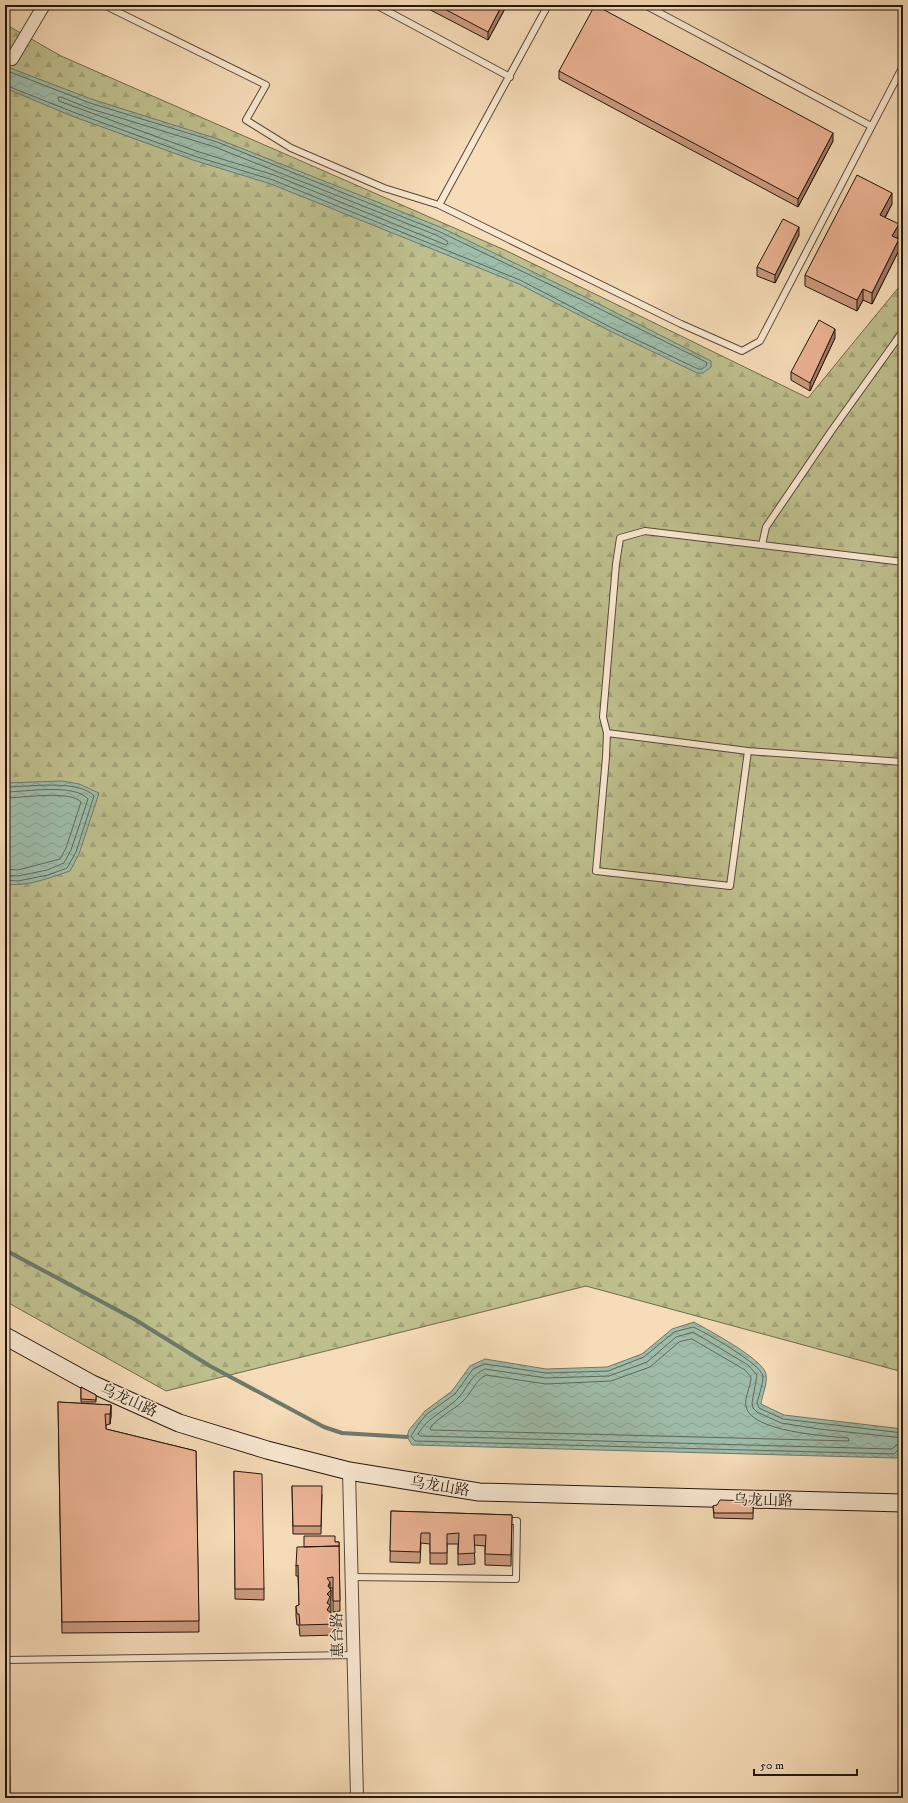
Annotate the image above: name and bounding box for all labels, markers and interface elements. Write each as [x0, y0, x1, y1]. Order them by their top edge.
street label: 乌龙山路 [98, 1380, 160, 1421]
street label: 乌龙山路 [409, 1472, 471, 1501]
street label: 乌龙山路 [733, 1490, 793, 1511]
street label: 惠台路 [328, 1612, 347, 1658]
scale bar [754, 1751, 857, 1777]
text: 50 m [760, 1758, 784, 1773]

